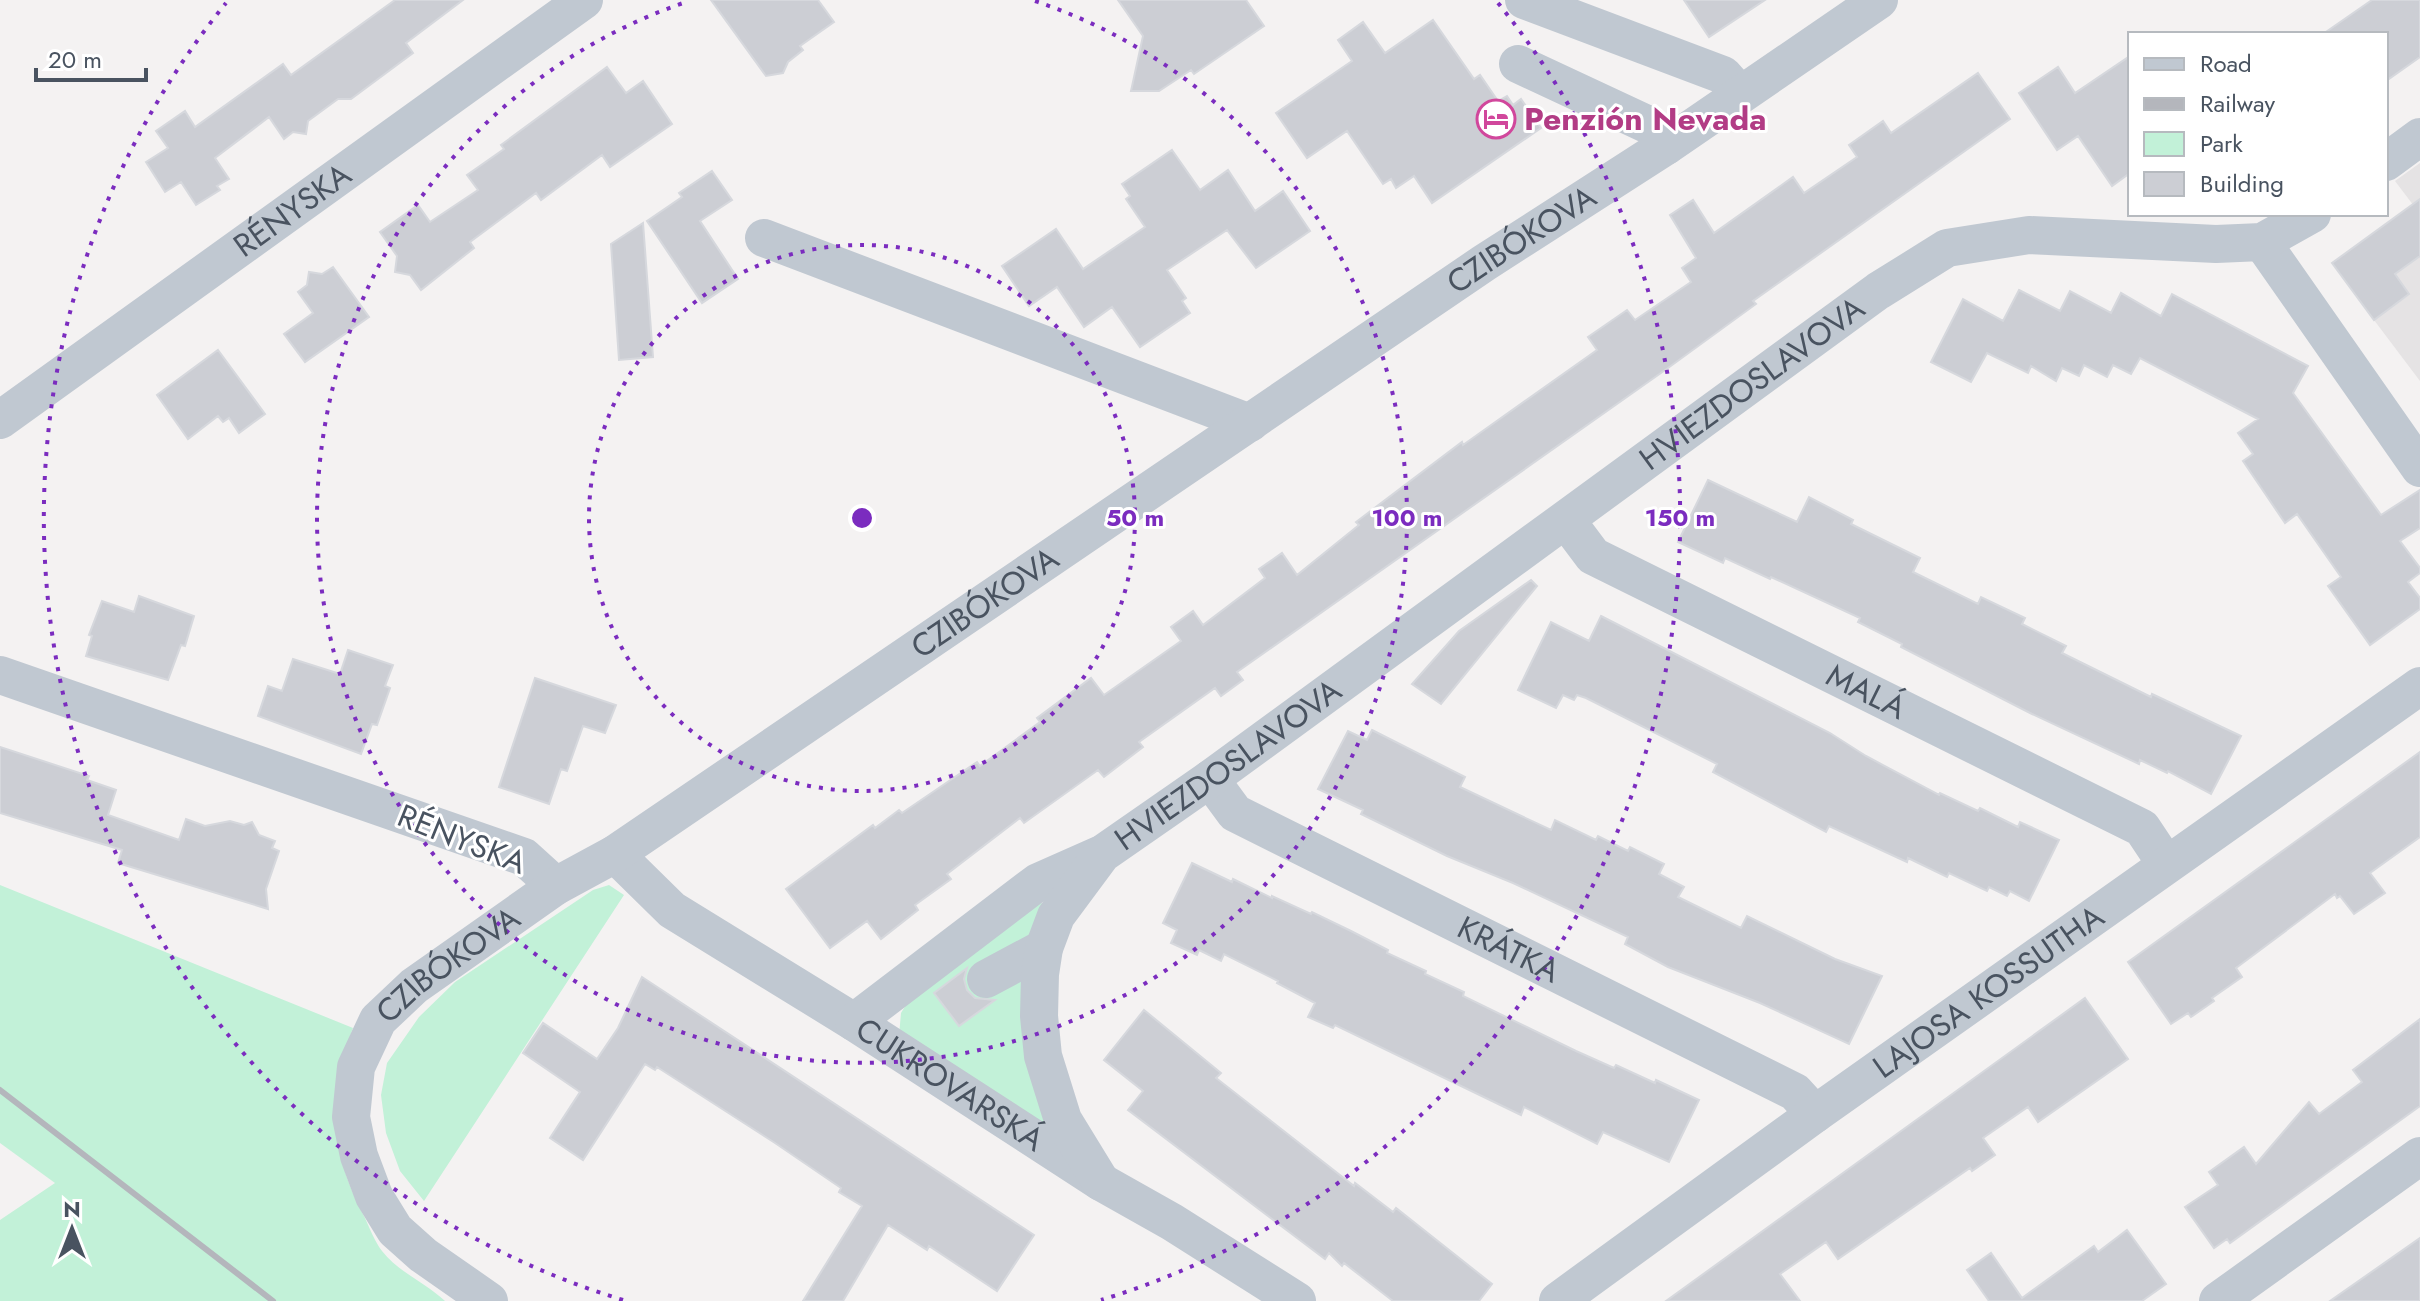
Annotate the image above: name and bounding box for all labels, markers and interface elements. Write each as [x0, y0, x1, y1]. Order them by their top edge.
scale bar [36, 32, 146, 82]
legend [2128, 32, 2388, 216]
text: 20 m [48, 42, 102, 77]
text: Road [2200, 46, 2252, 81]
text: Railway [2200, 86, 2275, 121]
place label: Penzión Nevada [1524, 96, 1767, 142]
hotel icon: Penzión Nevada [1475, 98, 1517, 140]
text: Park [2200, 126, 2243, 161]
street label: RÉNYSKA [224, 152, 361, 268]
text: Building [2200, 166, 2284, 201]
street label: CZIBÓKOVA [1437, 174, 1605, 305]
street label: HVIEZDOSLAVOVA [1630, 285, 1874, 481]
text: 50 m [1106, 500, 1164, 535]
text: 100 m [1372, 500, 1442, 535]
text: 150 m [1645, 500, 1715, 535]
centre of rings [848, 504, 876, 532]
street label: CZIBÓKOVA [902, 536, 1068, 669]
street label: MALÁ [1819, 652, 1914, 731]
street label: HVIEZDOSLAVOVA [1105, 668, 1351, 862]
street label: RÉNYSKA [391, 792, 533, 886]
street label: LAJOSA KOSSUTHA [1863, 894, 2113, 1089]
street label: CZIBÓKOVA [365, 895, 529, 1034]
street label: KRÁTKA [1450, 904, 1568, 994]
street label: CUKROVARSKÁ [847, 1006, 1053, 1162]
north arrow [32, 1189, 112, 1269]
text: N [63, 1193, 81, 1225]

